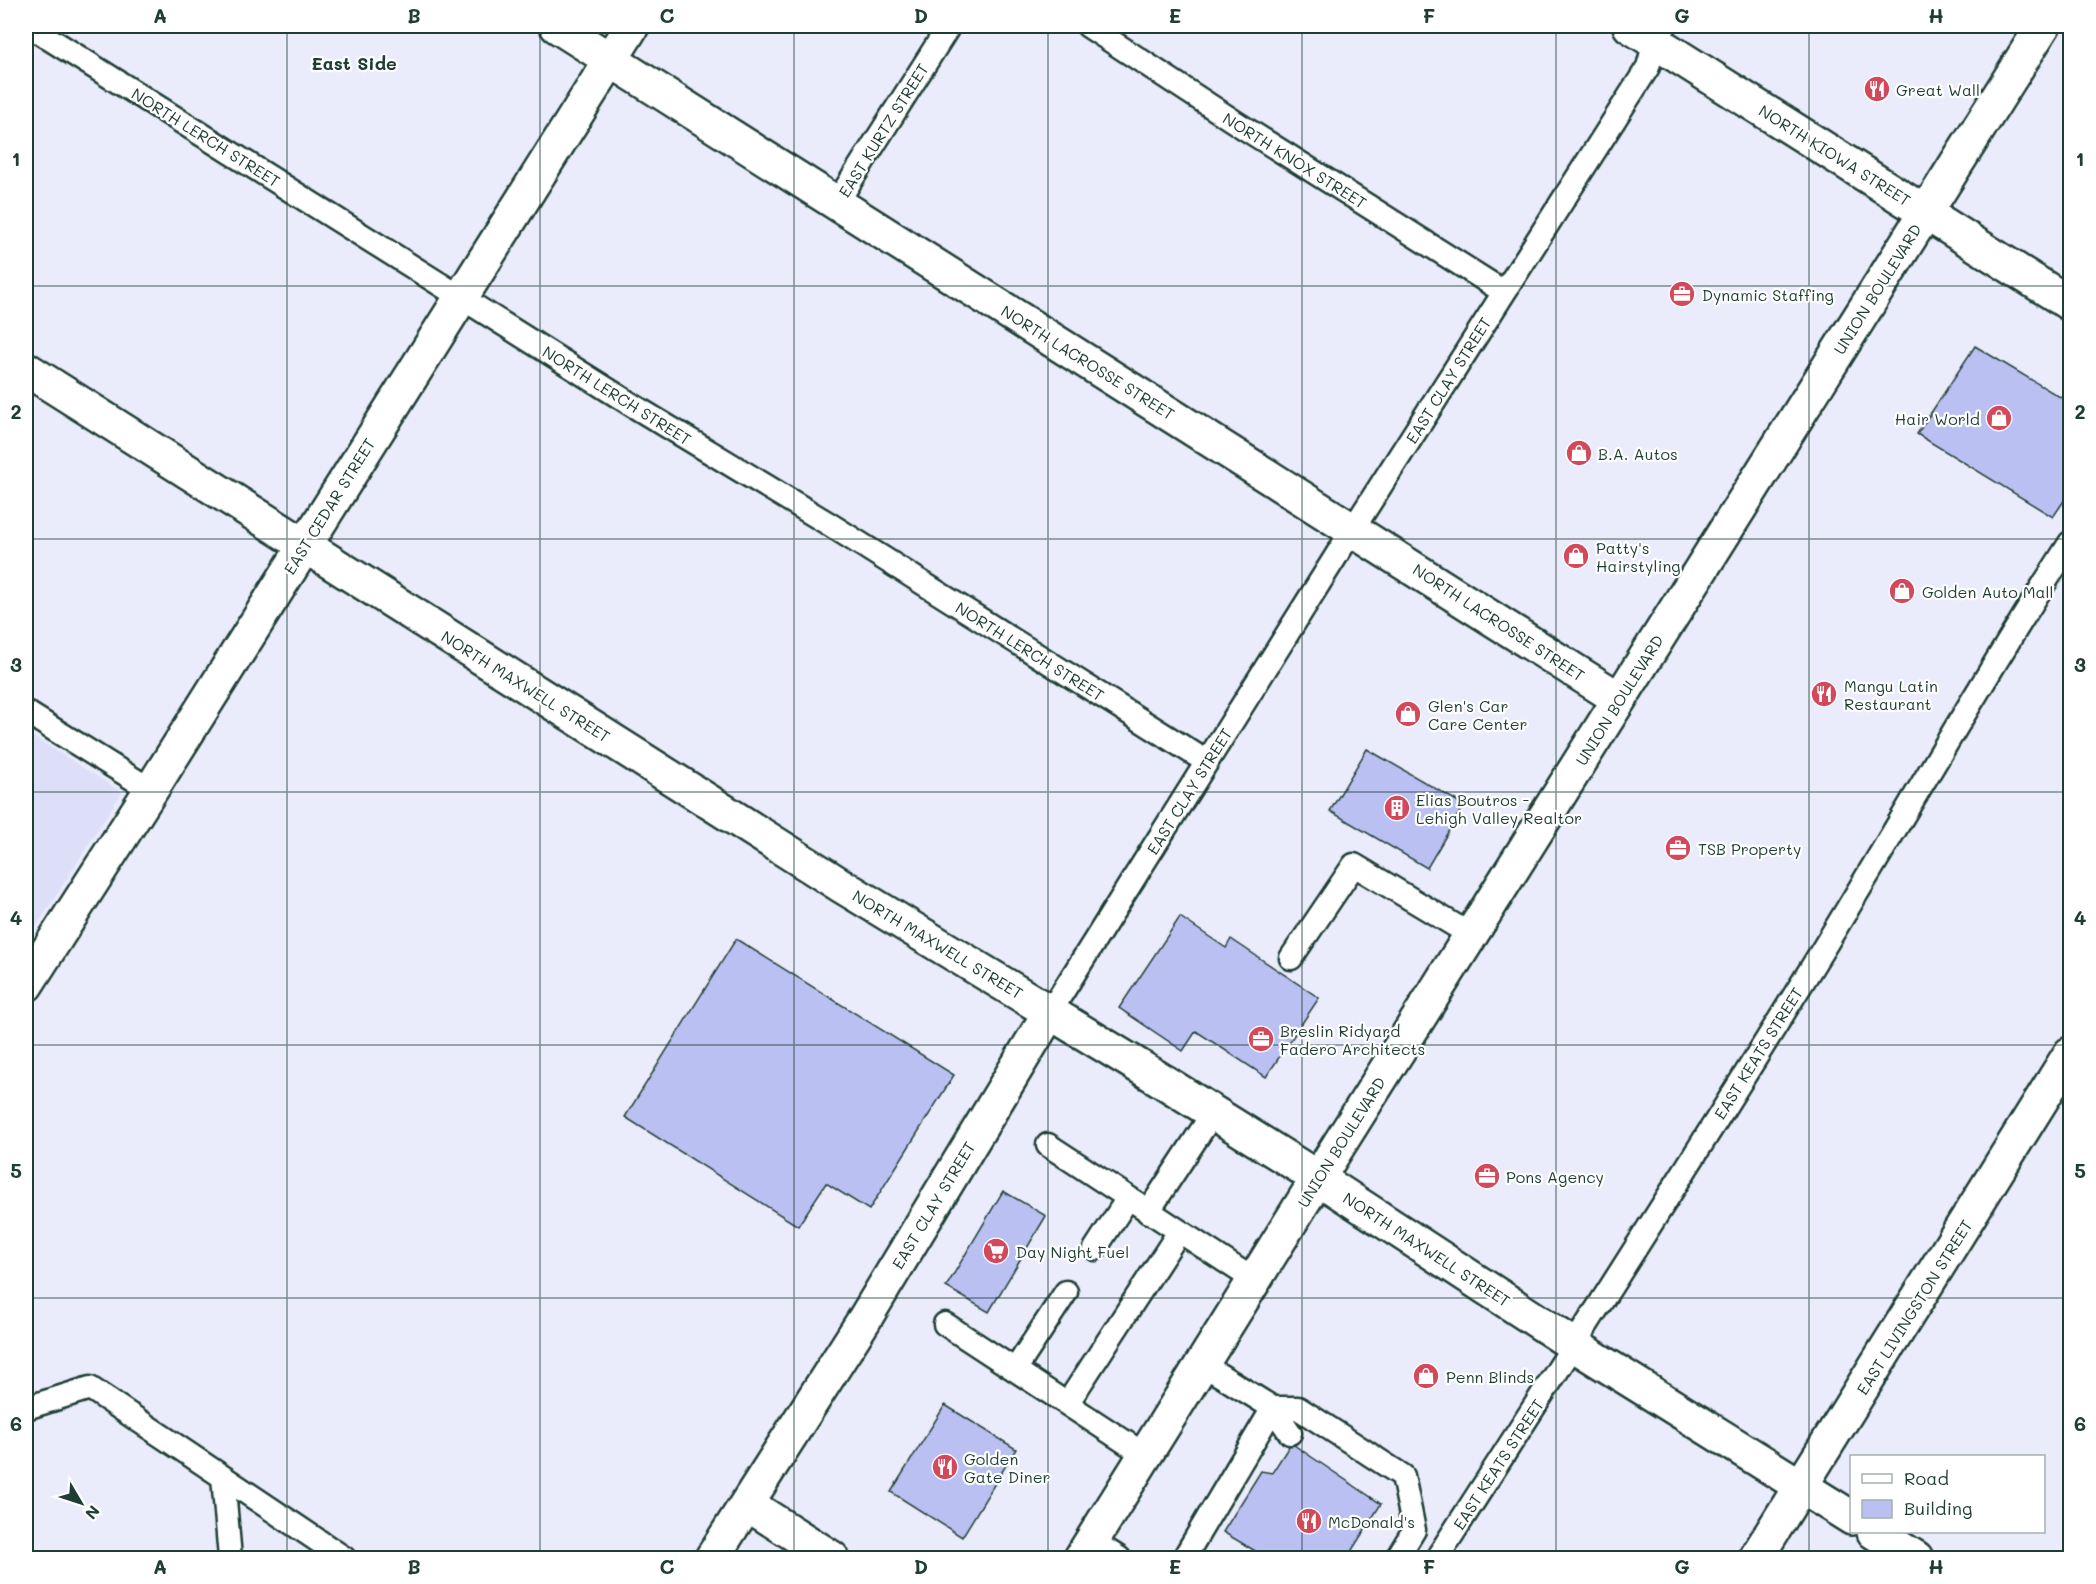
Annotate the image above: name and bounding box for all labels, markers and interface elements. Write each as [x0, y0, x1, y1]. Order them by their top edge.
text: A [153, 2, 167, 28]
text: B [407, 2, 421, 28]
text: C [660, 2, 675, 28]
text: D [914, 2, 928, 28]
text: E [1169, 2, 1181, 28]
text: F [1423, 2, 1436, 28]
text: G [1674, 2, 1690, 28]
text: H [1928, 2, 1944, 28]
district label: East Side [311, 51, 397, 75]
street label: EAST KURTZ STREET [833, 59, 933, 201]
restaurant icon: Great Wall [1862, 74, 1892, 104]
place label: Great Wall [1896, 79, 1980, 100]
street label: NORTH LERCH STREET [128, 83, 284, 191]
street label: NORTH KIOWA STREET [1755, 100, 1915, 210]
street label: NORTH KNOX STREET [1219, 107, 1371, 213]
text: 1 [12, 145, 20, 171]
text: 1 [2076, 145, 2084, 171]
street label: UNION BOULEVARD [1828, 220, 1926, 358]
office icon: Dynamic Staffing [1667, 279, 1697, 309]
place label: Dynamic Staffing [1702, 284, 1834, 305]
street label: NORTH LACROSSE STREET [997, 300, 1179, 424]
street label: EAST CLAY STREET [1401, 313, 1495, 447]
street label: NORTH LERCH STREET [539, 341, 695, 449]
text: 2 [10, 398, 22, 424]
text: 2 [2074, 398, 2086, 424]
shop icon: Hair World [1984, 403, 2014, 433]
place label: Hair World [1895, 408, 1980, 429]
street label: EAST CEDAR STREET [279, 434, 379, 578]
shop icon: B.A. Autos [1564, 438, 1594, 468]
place label: B.A. Autos [1598, 443, 1678, 464]
place label: Patty's Hairstyling [1596, 537, 1681, 576]
shop icon: Patty's Hairstyling [1561, 541, 1591, 571]
street label: NORTH LACROSSE STREET [1409, 559, 1589, 686]
shop icon: Golden Auto Mall [1887, 576, 1917, 606]
place label: Golden Auto Mall [1922, 581, 2054, 602]
street label: NORTH LERCH STREET [952, 597, 1108, 705]
street label: NORTH MAXWELL STREET [438, 625, 614, 747]
street label: UNION BOULEVARD [1570, 631, 1668, 769]
text: 3 [10, 651, 22, 677]
text: 3 [2074, 651, 2086, 677]
place label: Mangu Latin Restaurant [1844, 675, 1938, 714]
restaurant icon: Mangu Latin Restaurant [1809, 679, 1839, 709]
place label: Glen's Car Care Center [1428, 695, 1528, 734]
shop icon: Glen's Car Care Center [1393, 699, 1423, 729]
street label: EAST CLAY STREET [1142, 724, 1236, 858]
place label: Elias Boutros - Lehigh Valley Realtor [1416, 789, 1582, 828]
building icon: Elias Boutros - Lehigh Valley Realtor [1382, 793, 1412, 823]
office icon: TSB Property [1663, 833, 1693, 863]
place label: TSB Property [1698, 838, 1801, 859]
street label: NORTH MAXWELL STREET [849, 885, 1027, 1003]
text: 4 [10, 904, 23, 930]
text: 4 [2074, 904, 2087, 930]
street label: EAST KEATS STREET [1709, 983, 1807, 1123]
place label: Breslin Ridyard Fadero Architects [1280, 1020, 1425, 1059]
office icon: Breslin Ridyard Fadero Architects [1246, 1024, 1276, 1054]
street label: UNION BOULEVARD [1292, 1073, 1390, 1211]
street label: EAST CLAY STREET [887, 1137, 979, 1273]
text: 5 [10, 1157, 22, 1183]
text: 5 [2074, 1157, 2086, 1183]
office icon: Pons Agency [1472, 1161, 1502, 1191]
place label: Pons Agency [1506, 1166, 1604, 1187]
street label: NORTH MAXWELL STREET [1339, 1187, 1515, 1311]
street label: EAST LIVINGSTON STREET [1851, 1215, 1977, 1398]
supermarket icon: Day Night Fuel [981, 1236, 1011, 1266]
place label: Day Night Fuel [1016, 1241, 1129, 1262]
shop icon: Penn Blinds [1411, 1361, 1441, 1391]
place label: Penn Blinds [1446, 1366, 1534, 1387]
street label: EAST KEATS STREET [1448, 1395, 1548, 1533]
text: 6 [10, 1410, 22, 1436]
text: 6 [2074, 1410, 2086, 1436]
place label: Golden Gate Diner [964, 1448, 1051, 1487]
restaurant icon: Golden Gate Diner [930, 1452, 960, 1482]
legend [1850, 1455, 2045, 1533]
text: Road [1904, 1466, 1949, 1490]
north arrow [51, 1473, 111, 1533]
text: Building [1904, 1496, 1972, 1520]
text: N [81, 1501, 105, 1524]
restaurant icon: McDonald's [1294, 1506, 1324, 1536]
place label: McDonald's [1328, 1511, 1415, 1532]
text: A [153, 1553, 167, 1579]
text: B [407, 1553, 421, 1579]
text: C [660, 1553, 675, 1579]
text: D [914, 1553, 928, 1579]
text: E [1169, 1553, 1181, 1579]
text: F [1423, 1553, 1436, 1579]
text: G [1674, 1553, 1690, 1579]
text: H [1928, 1553, 1944, 1579]

